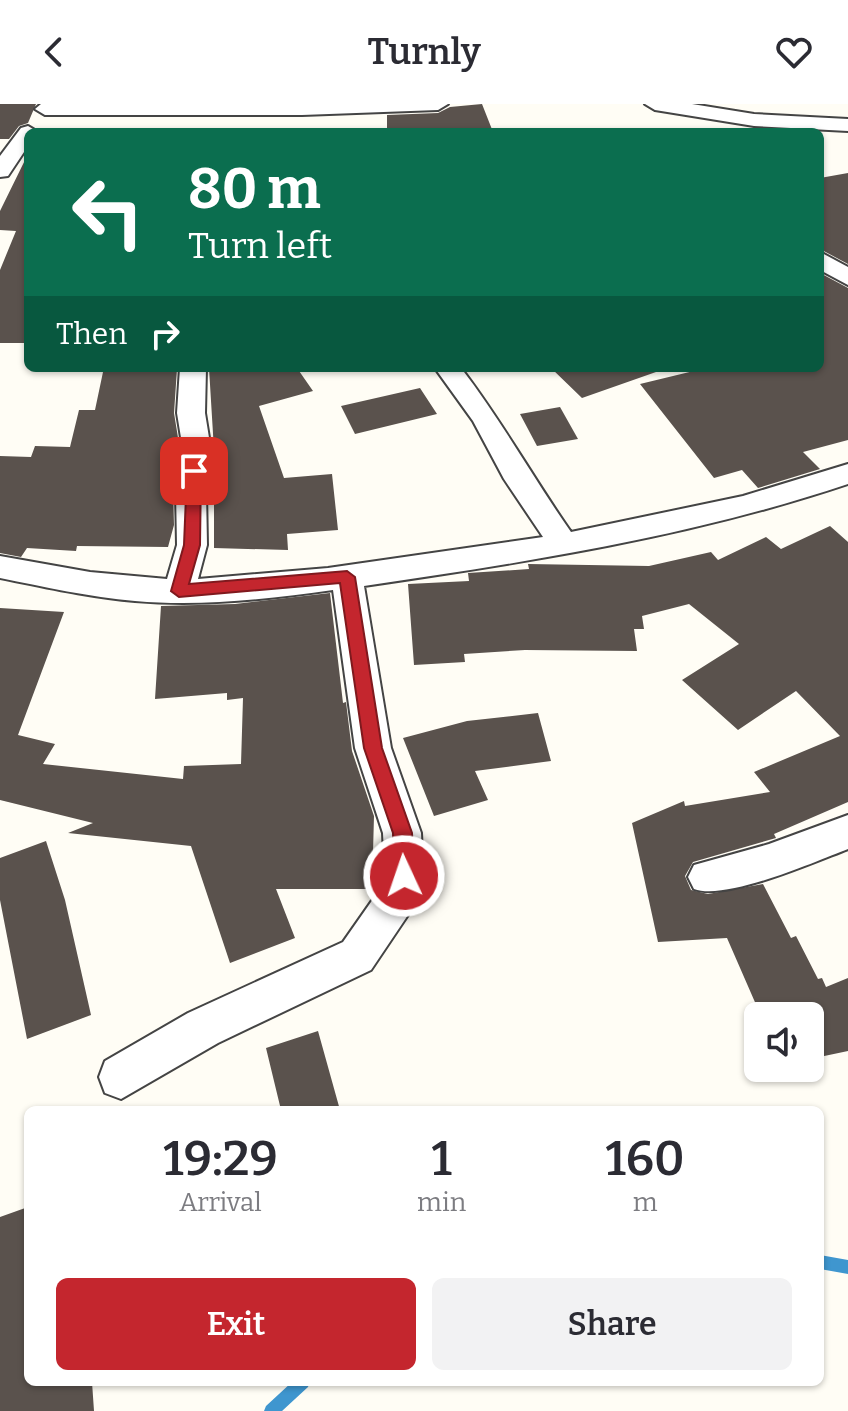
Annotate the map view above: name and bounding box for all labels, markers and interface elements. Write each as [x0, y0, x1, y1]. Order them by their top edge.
icon: back [32, 30, 76, 74]
text: Turnly [367, 30, 481, 74]
icon: heart [772, 30, 816, 74]
text: 80 m [188, 156, 321, 223]
icon: left [56, 160, 160, 264]
text: Turn left [188, 224, 332, 268]
icon: right [143, 312, 187, 356]
text: Then [56, 316, 127, 352]
pin [160, 437, 228, 505]
icon: arrive [172, 449, 216, 493]
position arrow [362, 834, 446, 918]
map controls [744, 1002, 824, 1082]
button: sound [744, 1002, 824, 1082]
text: 19:29 [163, 1130, 278, 1188]
text: 1 [431, 1130, 452, 1188]
text: 160 [605, 1130, 685, 1188]
text: Arrival [179, 1187, 262, 1218]
text: min [417, 1187, 466, 1218]
text: m [633, 1187, 657, 1218]
button: Exit [56, 1278, 416, 1370]
button: Share [432, 1278, 792, 1370]

